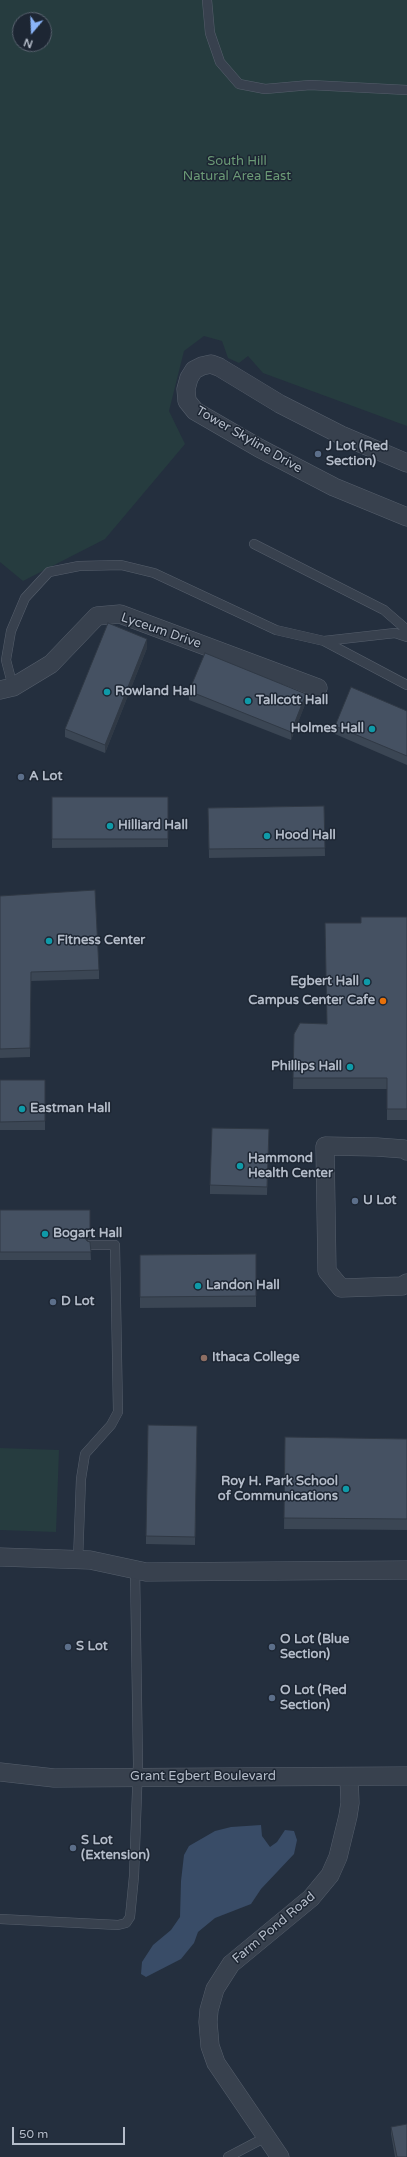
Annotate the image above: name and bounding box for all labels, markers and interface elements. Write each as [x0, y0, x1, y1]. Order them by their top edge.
north arrow [12, 12, 52, 52]
text: N [22, 35, 35, 50]
park label: South Hill Natural Area East [183, 154, 291, 185]
street label: Tower Skyline Drive [193, 403, 305, 477]
place label: J Lot (Red Section) [326, 439, 388, 470]
marker: J Lot (Red Section) [313, 449, 323, 459]
street label: Lyceum Drive [119, 610, 203, 652]
place label: Rowland Hall [115, 684, 196, 700]
marker: Rowland Hall [102, 687, 112, 697]
place label: Tallcott Hall [256, 693, 328, 709]
marker: Tallcott Hall [243, 696, 253, 706]
place label: Holmes Hall [291, 721, 364, 737]
marker: Holmes Hall [367, 724, 377, 734]
place label: A Lot [29, 769, 62, 785]
marker: A Lot [16, 772, 26, 782]
place label: Hilliard Hall [118, 818, 188, 834]
marker: Hilliard Hall [105, 821, 115, 831]
place label: Hood Hall [275, 828, 336, 844]
marker: Hood Hall [262, 831, 272, 841]
place label: Fitness Center [57, 933, 145, 949]
marker: Fitness Center [44, 936, 54, 946]
place label: Egbert Hall [290, 974, 359, 990]
marker: Egbert Hall [362, 977, 372, 987]
place label: Campus Center Cafe [248, 993, 375, 1009]
marker: Campus Center Cafe [378, 996, 388, 1006]
place label: Phillips Hall [271, 1059, 342, 1075]
marker: Phillips Hall [345, 1062, 355, 1072]
place label: Eastman Hall [30, 1101, 111, 1117]
marker: Eastman Hall [17, 1104, 27, 1114]
place label: Hammond Health Center [248, 1151, 333, 1182]
marker: Hammond Health Center [235, 1161, 245, 1171]
place label: U Lot [363, 1193, 397, 1209]
marker: U Lot [350, 1196, 360, 1206]
place label: Bogart Hall [53, 1226, 122, 1242]
marker: Bogart Hall [40, 1229, 50, 1239]
place label: Landon Hall [206, 1278, 280, 1294]
marker: Landon Hall [193, 1281, 203, 1291]
place label: D Lot [61, 1294, 94, 1310]
marker: D Lot [48, 1297, 58, 1307]
place label: Ithaca College [212, 1350, 299, 1366]
marker: Ithaca College [199, 1353, 209, 1363]
place label: Roy H. Park School of Communications [218, 1474, 338, 1505]
marker: Roy H. Park School of Communications [341, 1484, 351, 1494]
place label: O Lot (Blue Section) [280, 1632, 349, 1663]
place label: S Lot [76, 1639, 108, 1655]
marker: S Lot [63, 1642, 73, 1652]
marker: O Lot (Blue Section) [267, 1642, 277, 1652]
place label: O Lot (Red Section) [280, 1683, 347, 1714]
marker: O Lot (Red Section) [267, 1693, 277, 1703]
street label: Grant Egbert Boulevard [130, 1769, 276, 1785]
place label: S Lot (Extension) [81, 1833, 150, 1864]
marker: S Lot (Extension) [68, 1843, 78, 1853]
street label: Farm Pond Road [229, 1889, 319, 1967]
scale bar [14, 2119, 127, 2145]
text: 50 m [19, 2127, 48, 2141]

